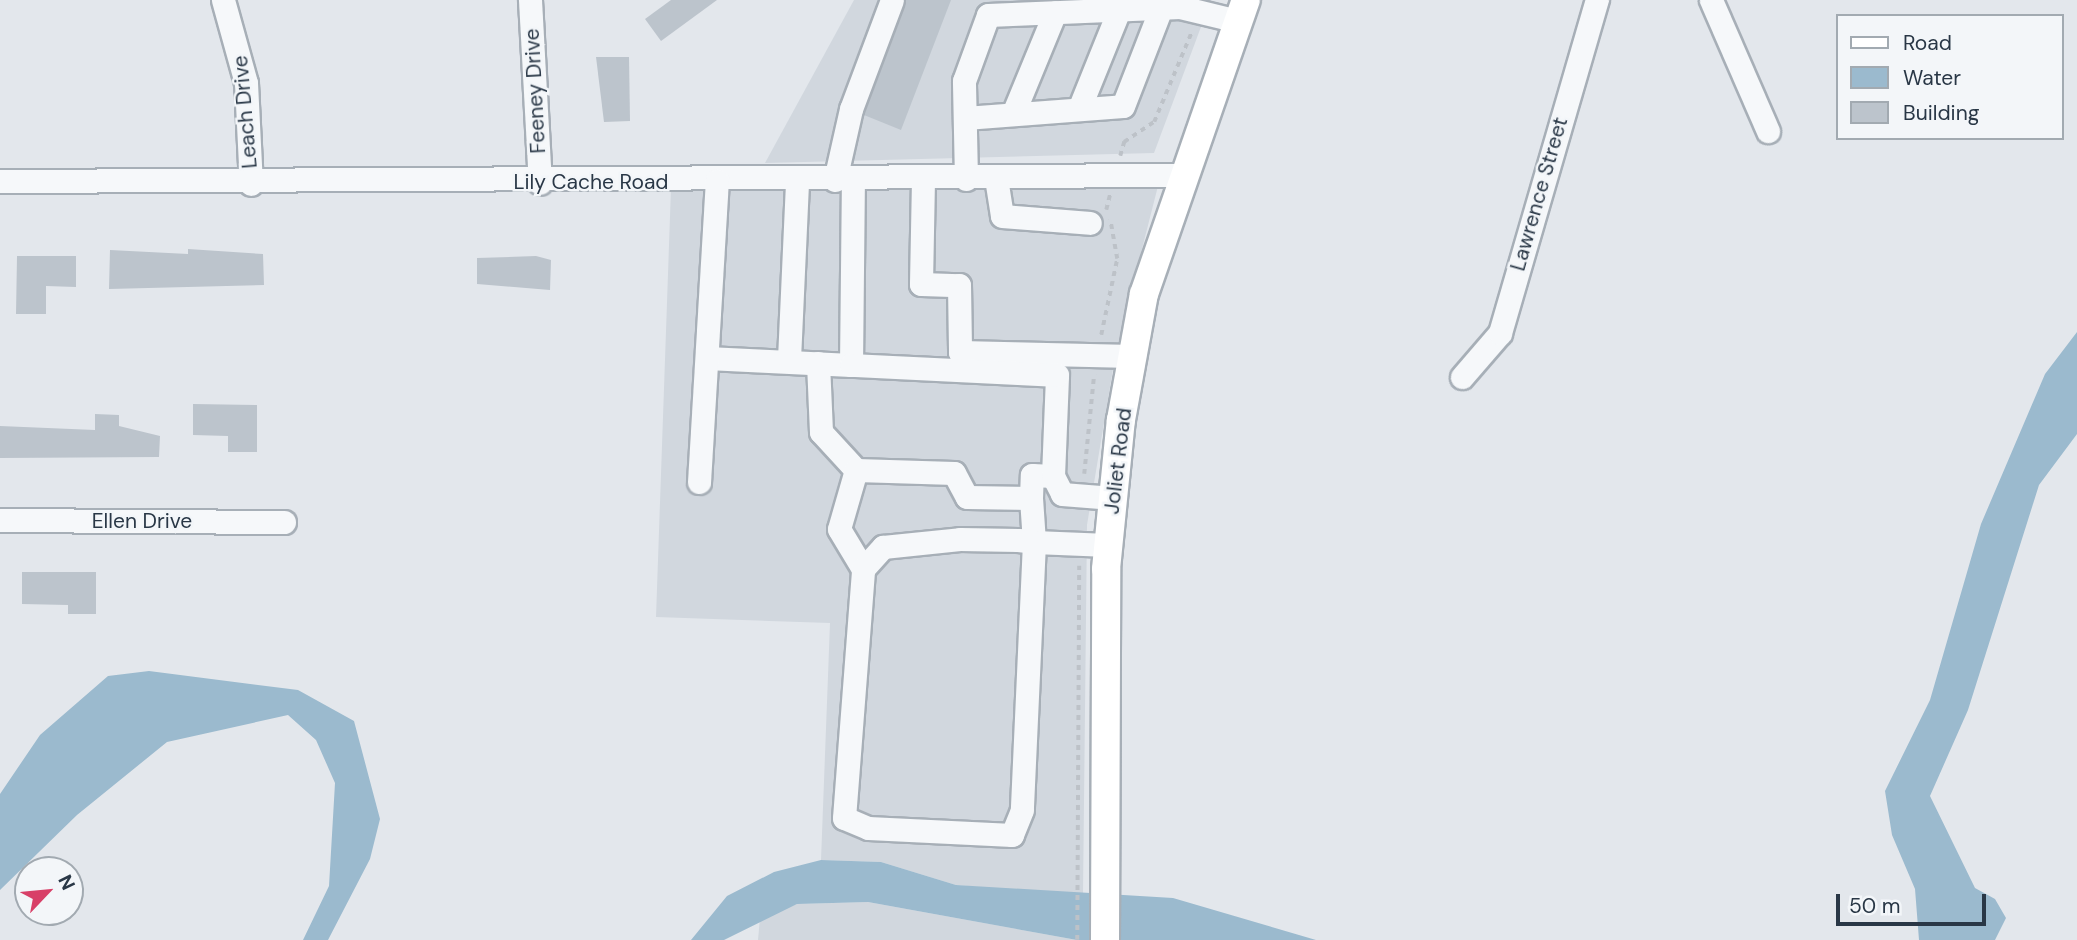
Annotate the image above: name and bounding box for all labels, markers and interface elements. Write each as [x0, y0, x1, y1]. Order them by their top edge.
legend [1836, 14, 2063, 140]
street label: Feeney Drive [519, 28, 551, 154]
text: Road [1903, 29, 1952, 57]
street label: Leach Drive [228, 54, 262, 170]
text: Water [1903, 64, 1961, 92]
text: Building [1903, 99, 1979, 127]
street label: Lawrence Street [1505, 114, 1573, 274]
street label: Lily Cache Road [513, 169, 669, 195]
street label: Joliet Road [1099, 406, 1137, 516]
street label: Ellen Drive [92, 508, 192, 534]
north arrow [14, 856, 84, 926]
text: N [52, 871, 81, 894]
scale bar [1839, 880, 1990, 924]
text: 50 m [1849, 892, 1900, 920]

